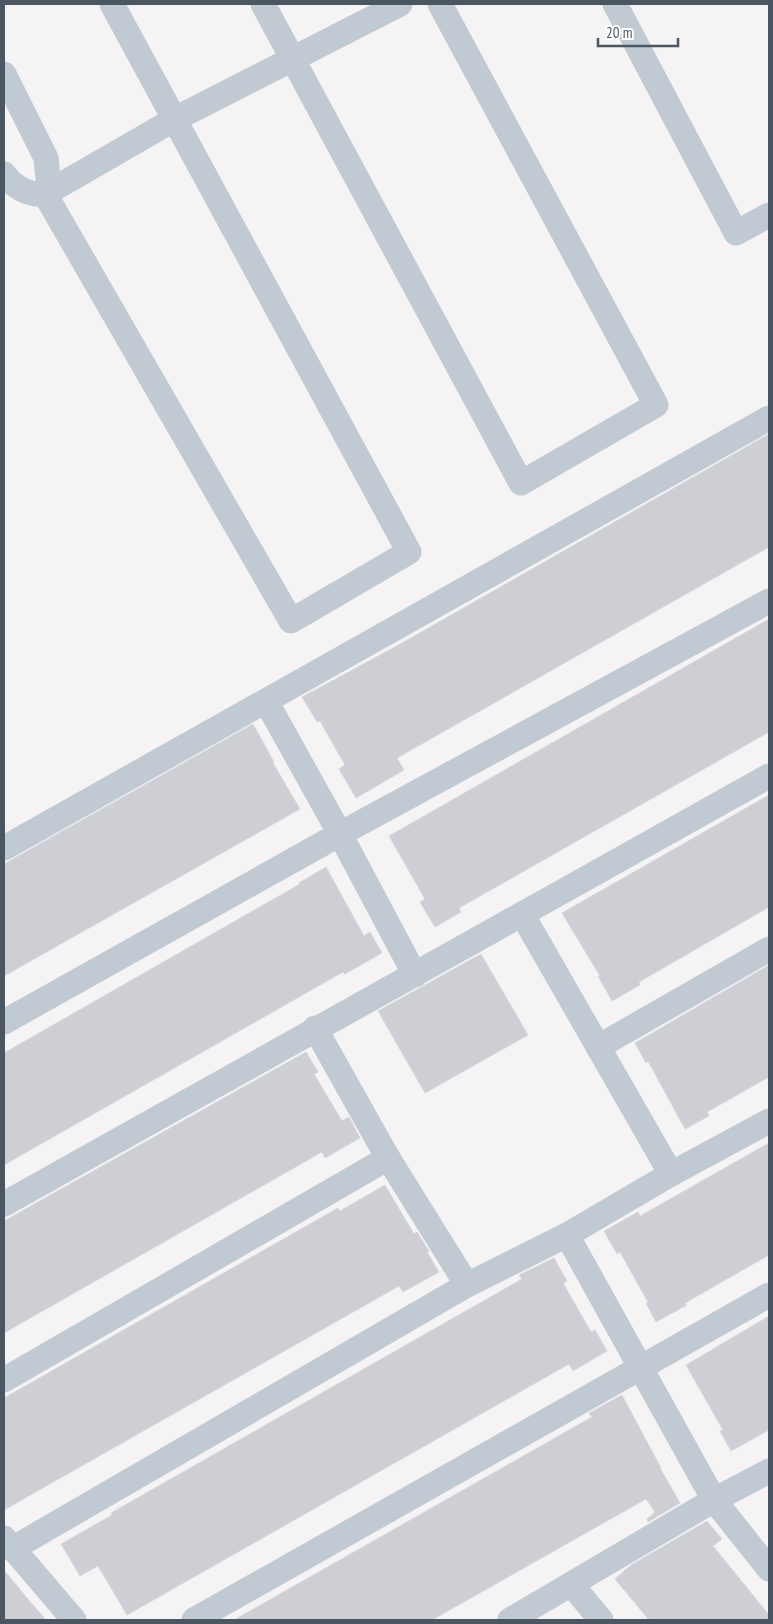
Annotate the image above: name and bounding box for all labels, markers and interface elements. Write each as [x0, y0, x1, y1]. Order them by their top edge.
scale bar [598, 15, 678, 47]
text: 20 m [606, 23, 632, 42]

